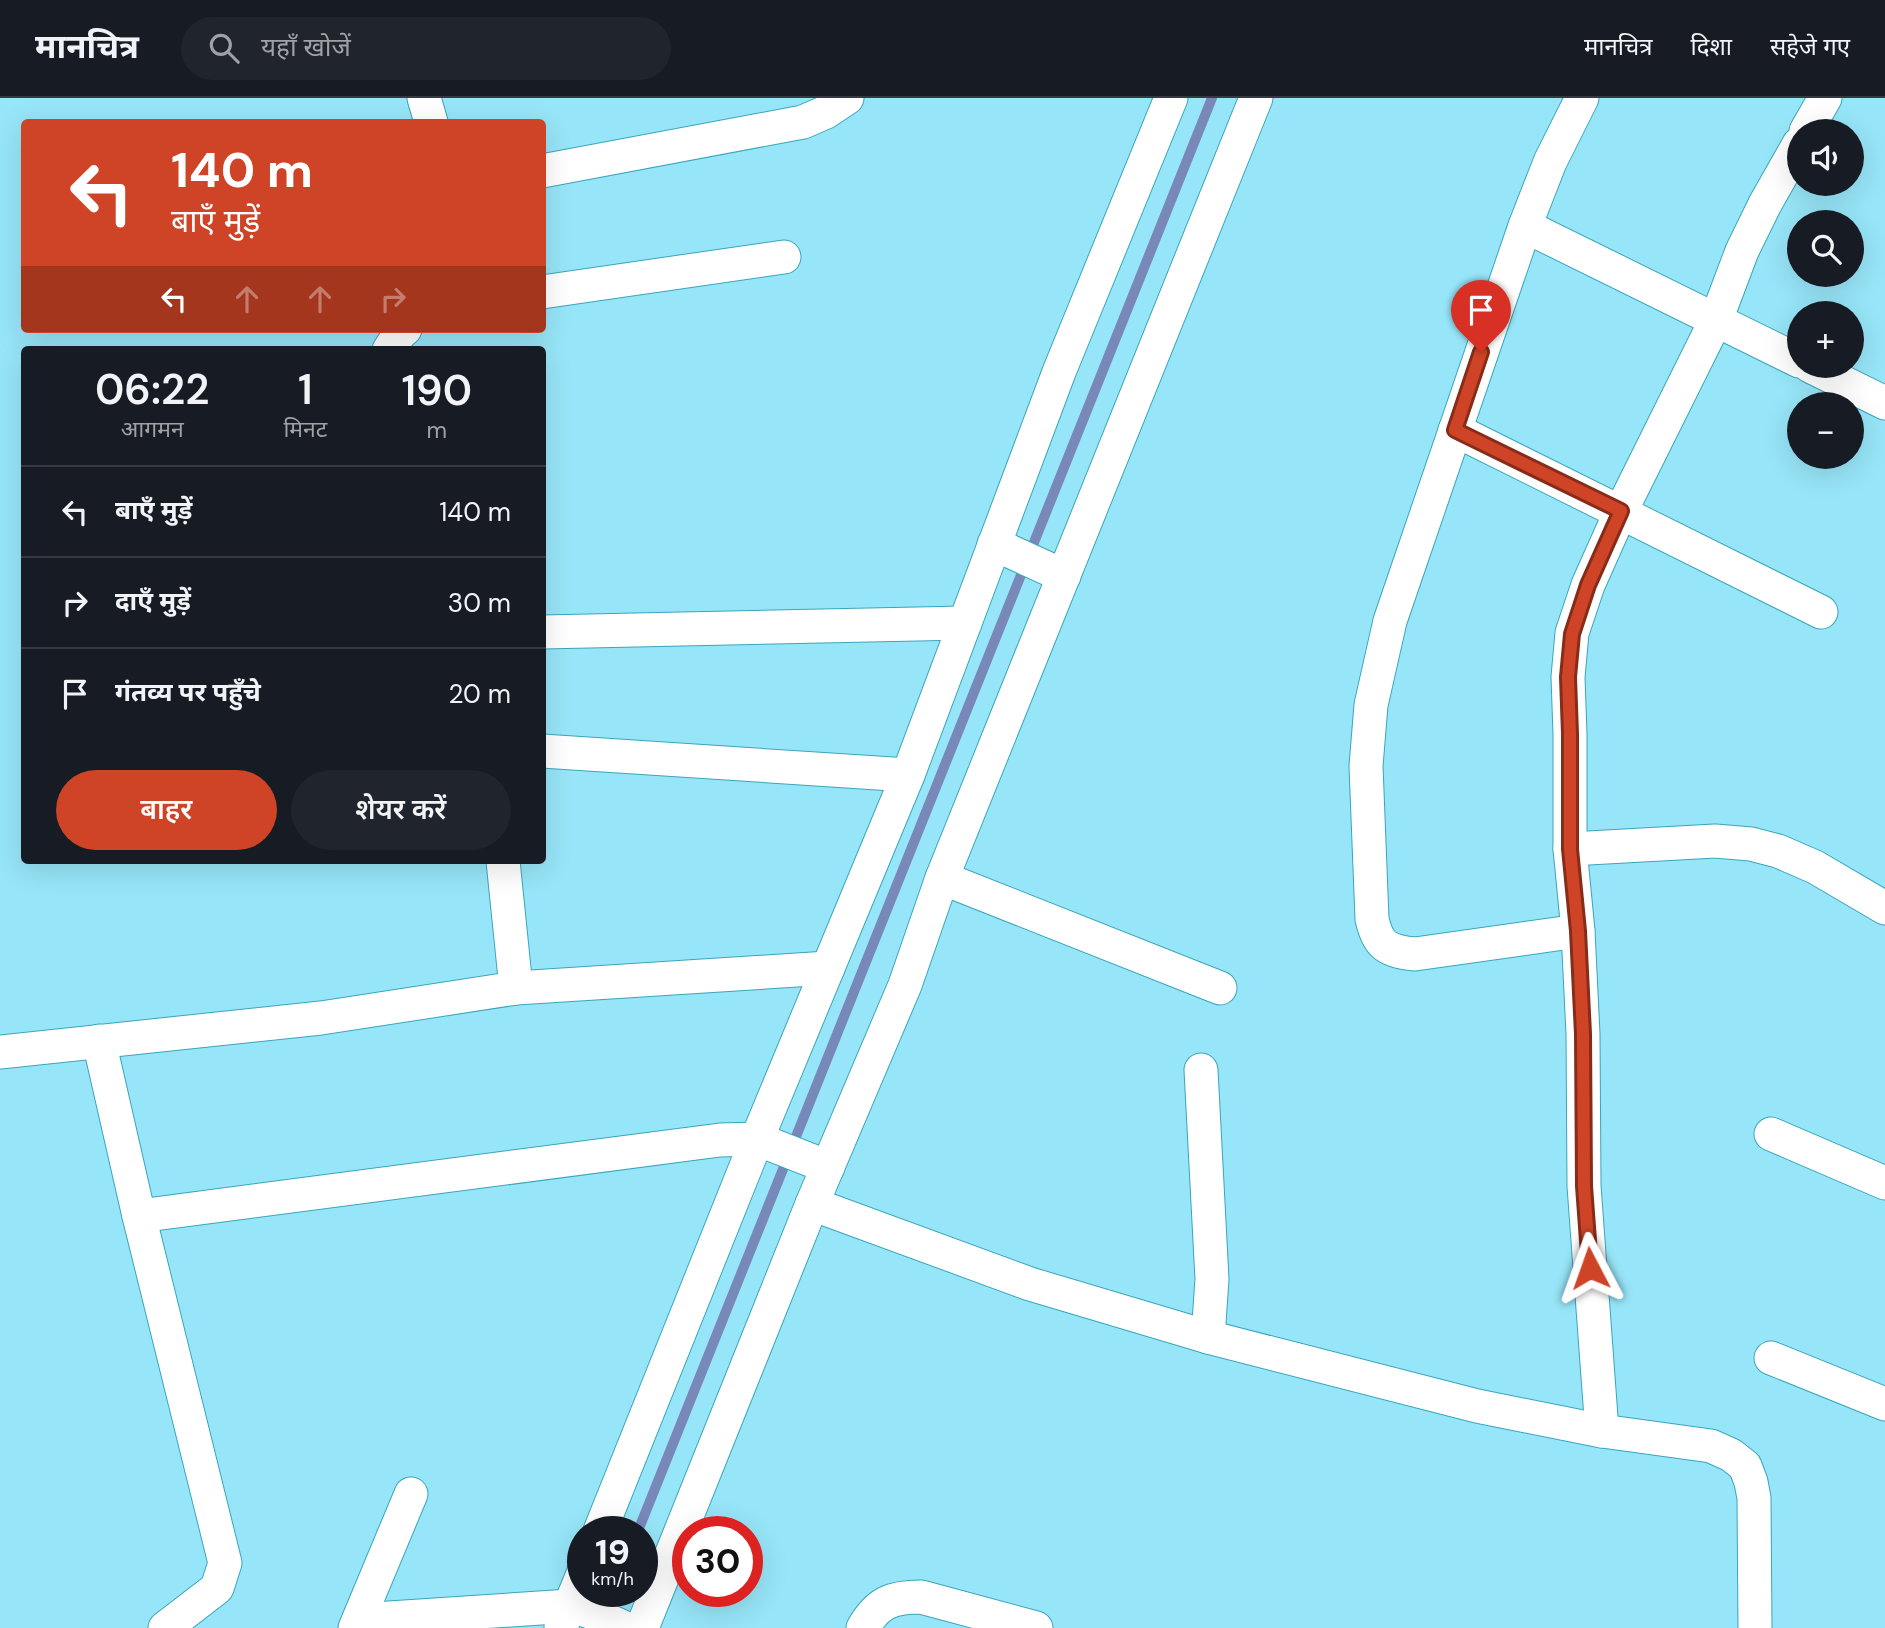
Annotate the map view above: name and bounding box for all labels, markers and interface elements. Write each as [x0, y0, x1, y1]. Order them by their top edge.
search box [181, 17, 671, 80]
text: मानचित्र [35, 25, 139, 68]
icon: search [205, 29, 243, 67]
text: यहाँ खोजें [261, 30, 351, 64]
text: मानचित्र [1584, 31, 1653, 62]
text: दिशा [1691, 31, 1732, 62]
text: सहेजे गए [1770, 31, 1850, 62]
map controls [1787, 119, 1864, 469]
button: sound [1787, 119, 1864, 196]
text: 140 m [171, 138, 313, 202]
icon: left [56, 147, 147, 238]
text: बाएँ मुड़ें [171, 200, 260, 242]
button: search [1787, 210, 1864, 287]
icon: left [155, 280, 193, 318]
icon: ahead [228, 280, 266, 318]
icon: ahead [301, 280, 339, 318]
icon: right [374, 280, 412, 318]
pin [1451, 280, 1511, 352]
icon: arrive [1462, 291, 1500, 329]
button: + [1787, 301, 1864, 378]
text: 06:22 [95, 362, 209, 417]
text: 1 [298, 362, 313, 417]
text: 190 [401, 363, 472, 418]
button: − [1787, 392, 1864, 469]
text: आगमन [121, 414, 184, 444]
text: मिनट [283, 414, 327, 444]
text: m [426, 415, 447, 445]
icon: left [56, 493, 94, 531]
text: बाएँ मुड़ें [115, 493, 192, 527]
text: 140 m [439, 495, 511, 529]
icon: right [56, 584, 94, 622]
text: दाएँ मुड़ें [115, 584, 191, 618]
text: 30 m [448, 586, 511, 620]
icon: arrive [56, 675, 94, 713]
text: गंतव्य पर पहुँचे [115, 675, 261, 709]
text: 20 m [448, 677, 511, 711]
button: बाहर [56, 770, 277, 850]
button: शेयर करें [291, 770, 511, 850]
position arrow [1553, 1231, 1627, 1305]
speed limit sign: 30 [672, 1516, 763, 1607]
text: 19 [595, 1529, 630, 1575]
text: km/h [591, 1567, 634, 1591]

